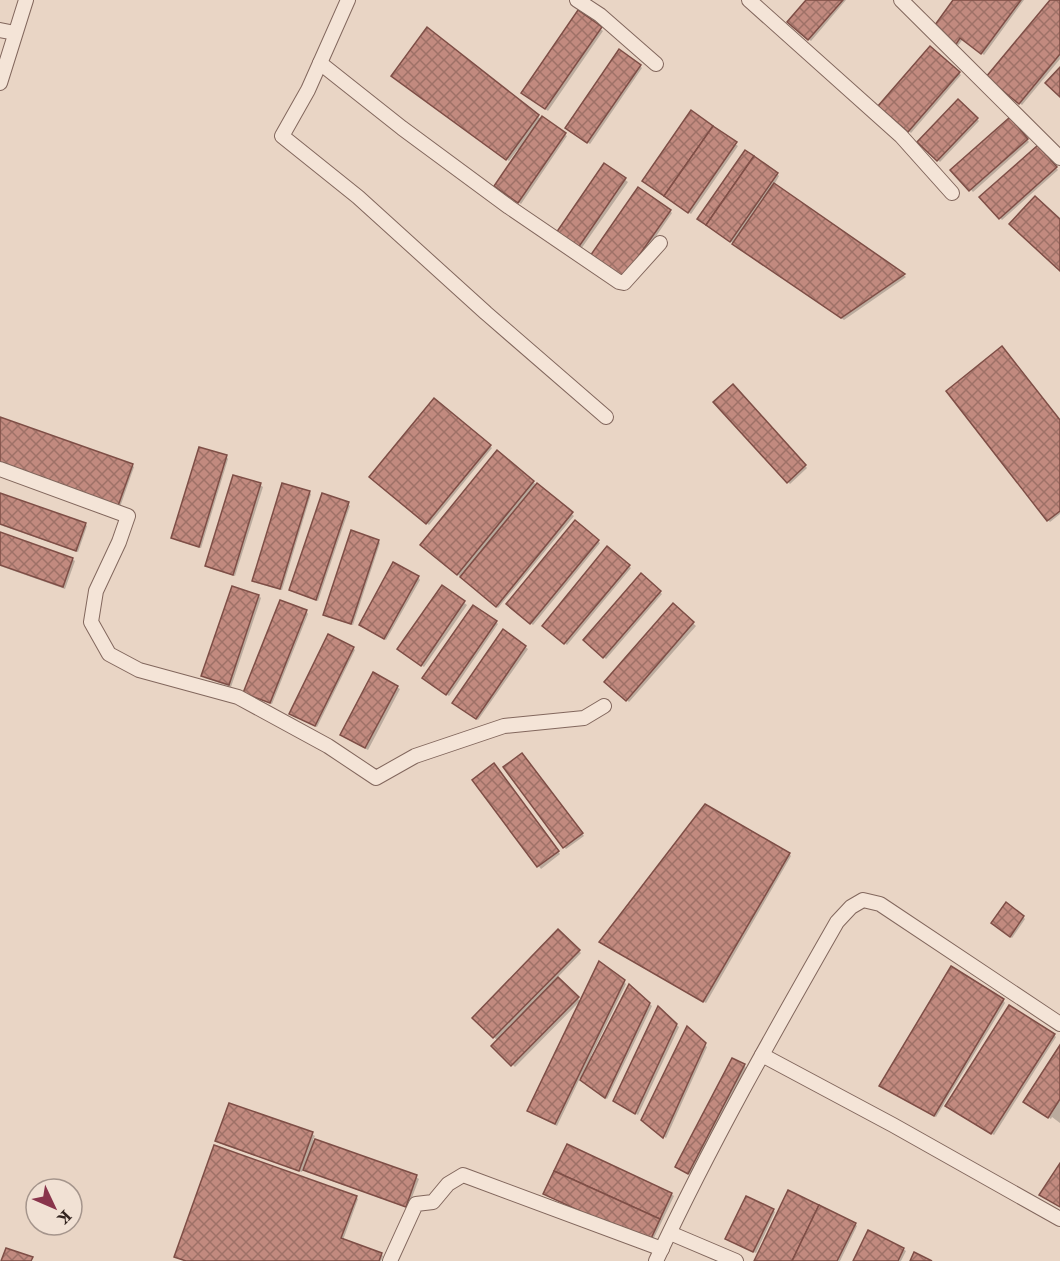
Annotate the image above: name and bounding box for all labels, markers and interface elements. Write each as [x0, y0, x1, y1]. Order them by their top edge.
north arrow [24, 1177, 84, 1237]
text: K [53, 1206, 77, 1229]

